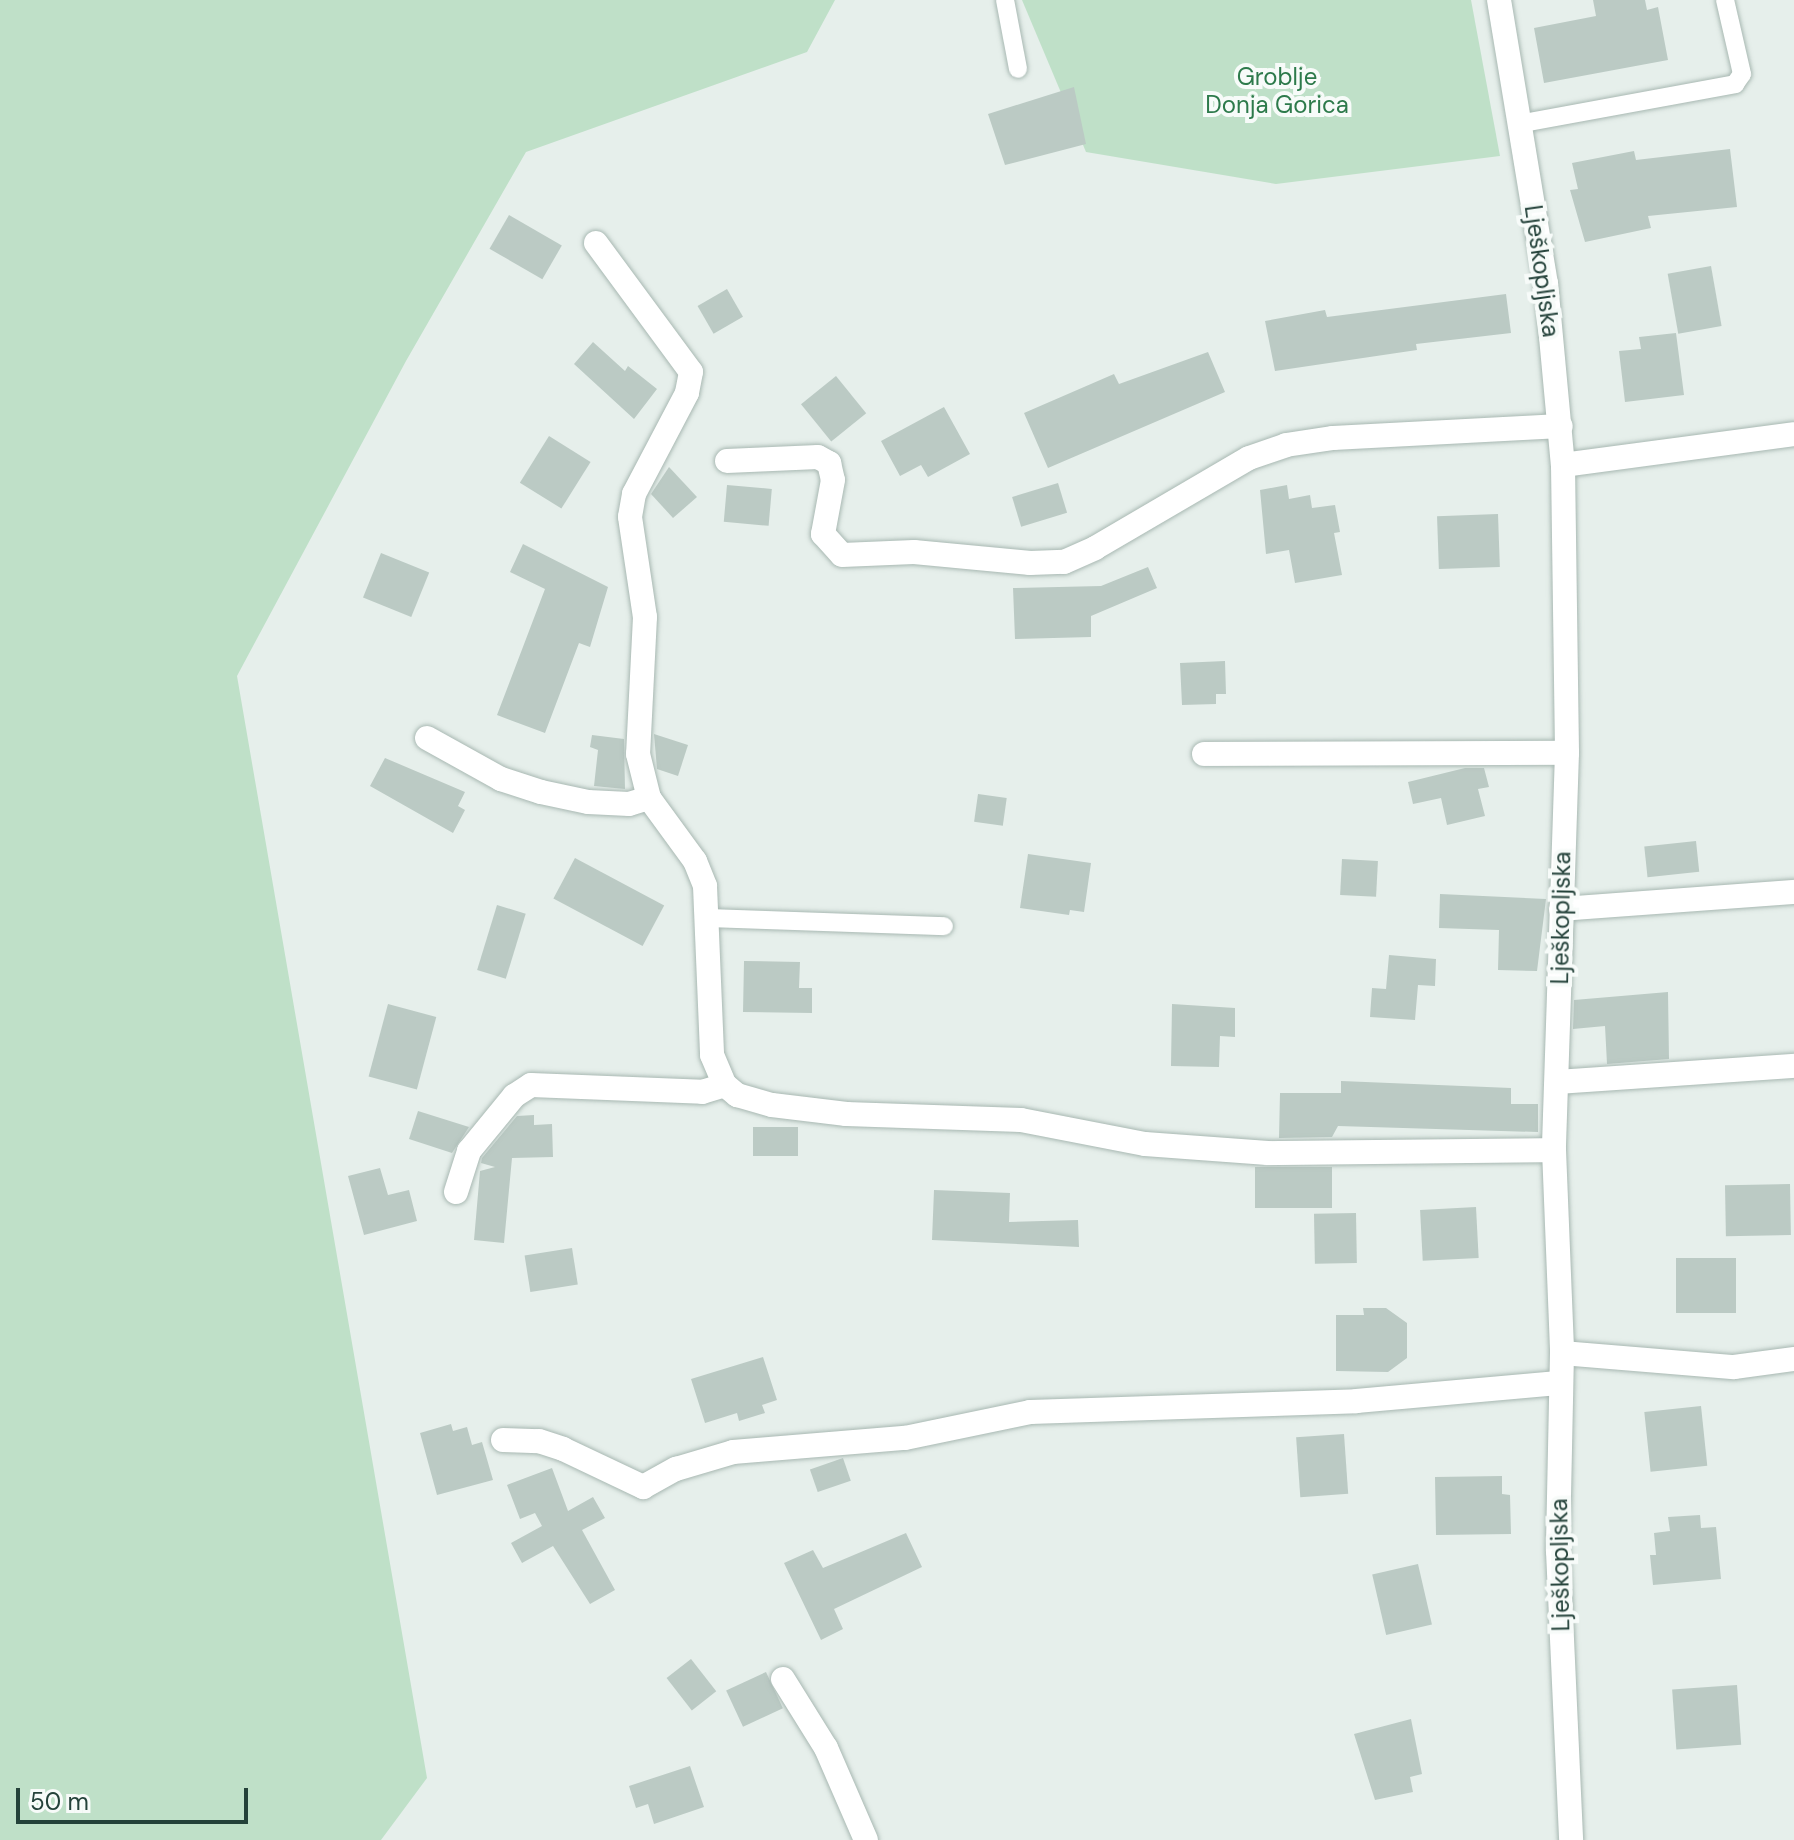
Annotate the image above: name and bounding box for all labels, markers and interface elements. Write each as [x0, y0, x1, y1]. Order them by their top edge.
park label: Groblje Donja Gorica [1205, 63, 1349, 119]
street label: Lješkopljska [1518, 203, 1566, 339]
street label: Lješkopljska [1545, 851, 1577, 985]
street label: Lješkopljska [1544, 1498, 1576, 1632]
scale bar [20, 1772, 252, 1822]
text: 50 m [30, 1786, 89, 1817]

